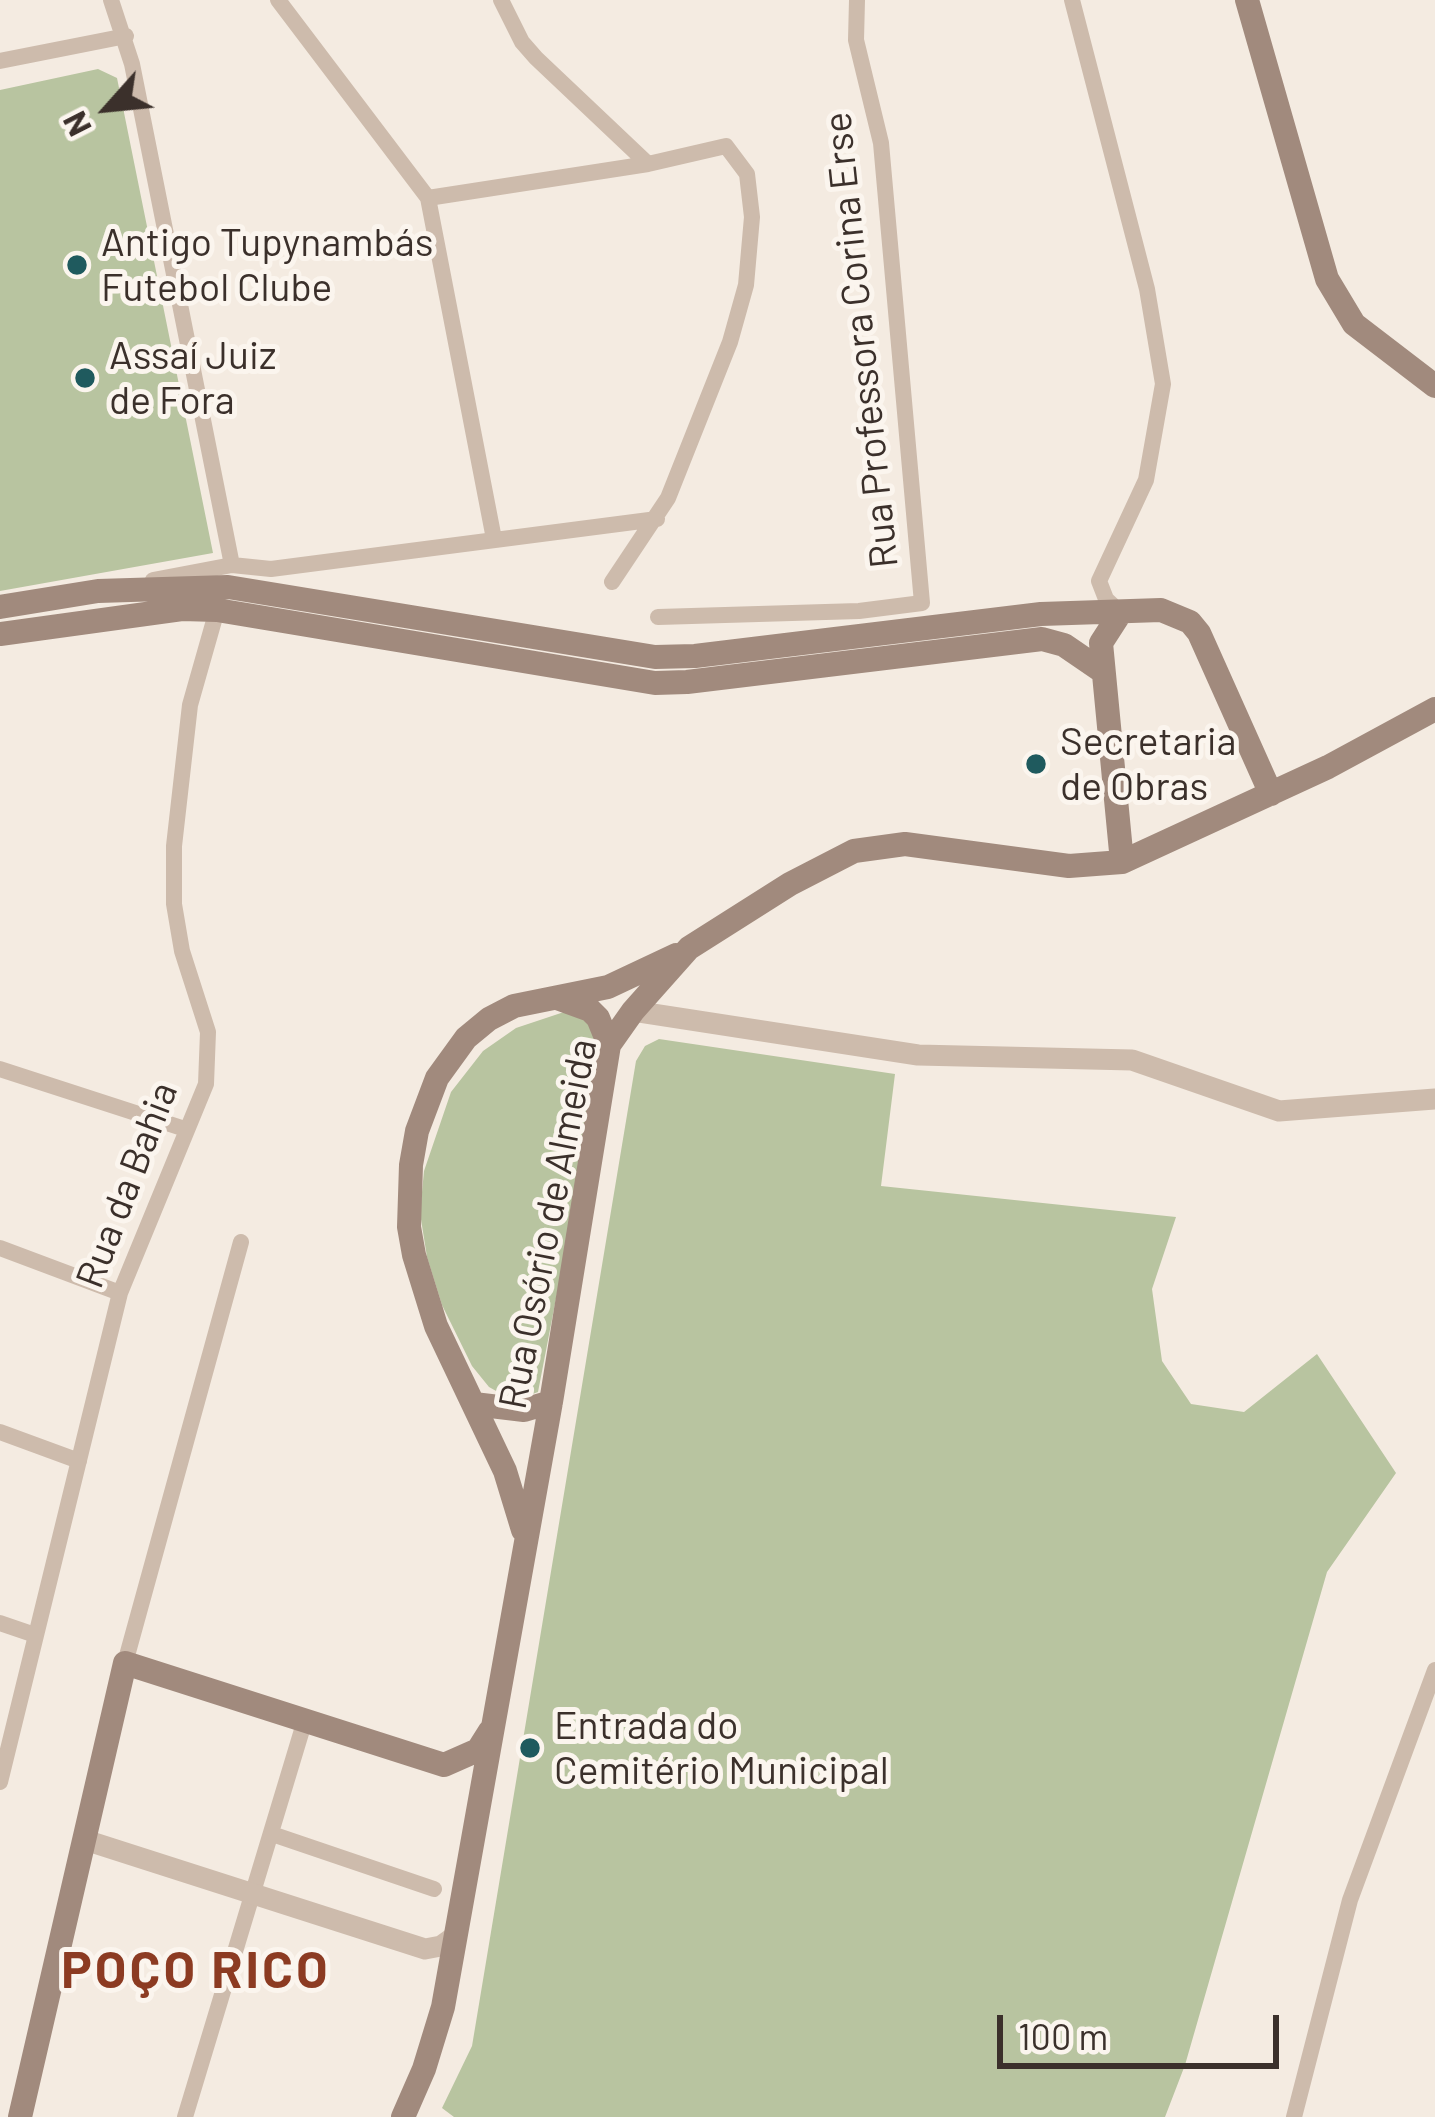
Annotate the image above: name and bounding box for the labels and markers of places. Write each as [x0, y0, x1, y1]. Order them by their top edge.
place label: Antigo Tupynambás Futebol Clube [101, 220, 433, 311]
marker: Antigo Tupynambás Futebol Clube [64, 252, 90, 278]
place label: Assaí Juiz de Fora [109, 333, 276, 424]
marker: Assaí Juiz de Fora [72, 365, 98, 391]
place label: Secretaria de Obras [1060, 719, 1237, 810]
marker: Secretaria de Obras [1023, 751, 1049, 777]
place label: Entrada do Cemitério Municipal [554, 1703, 889, 1794]
marker: Entrada do Cemitério Municipal [517, 1735, 543, 1761]

